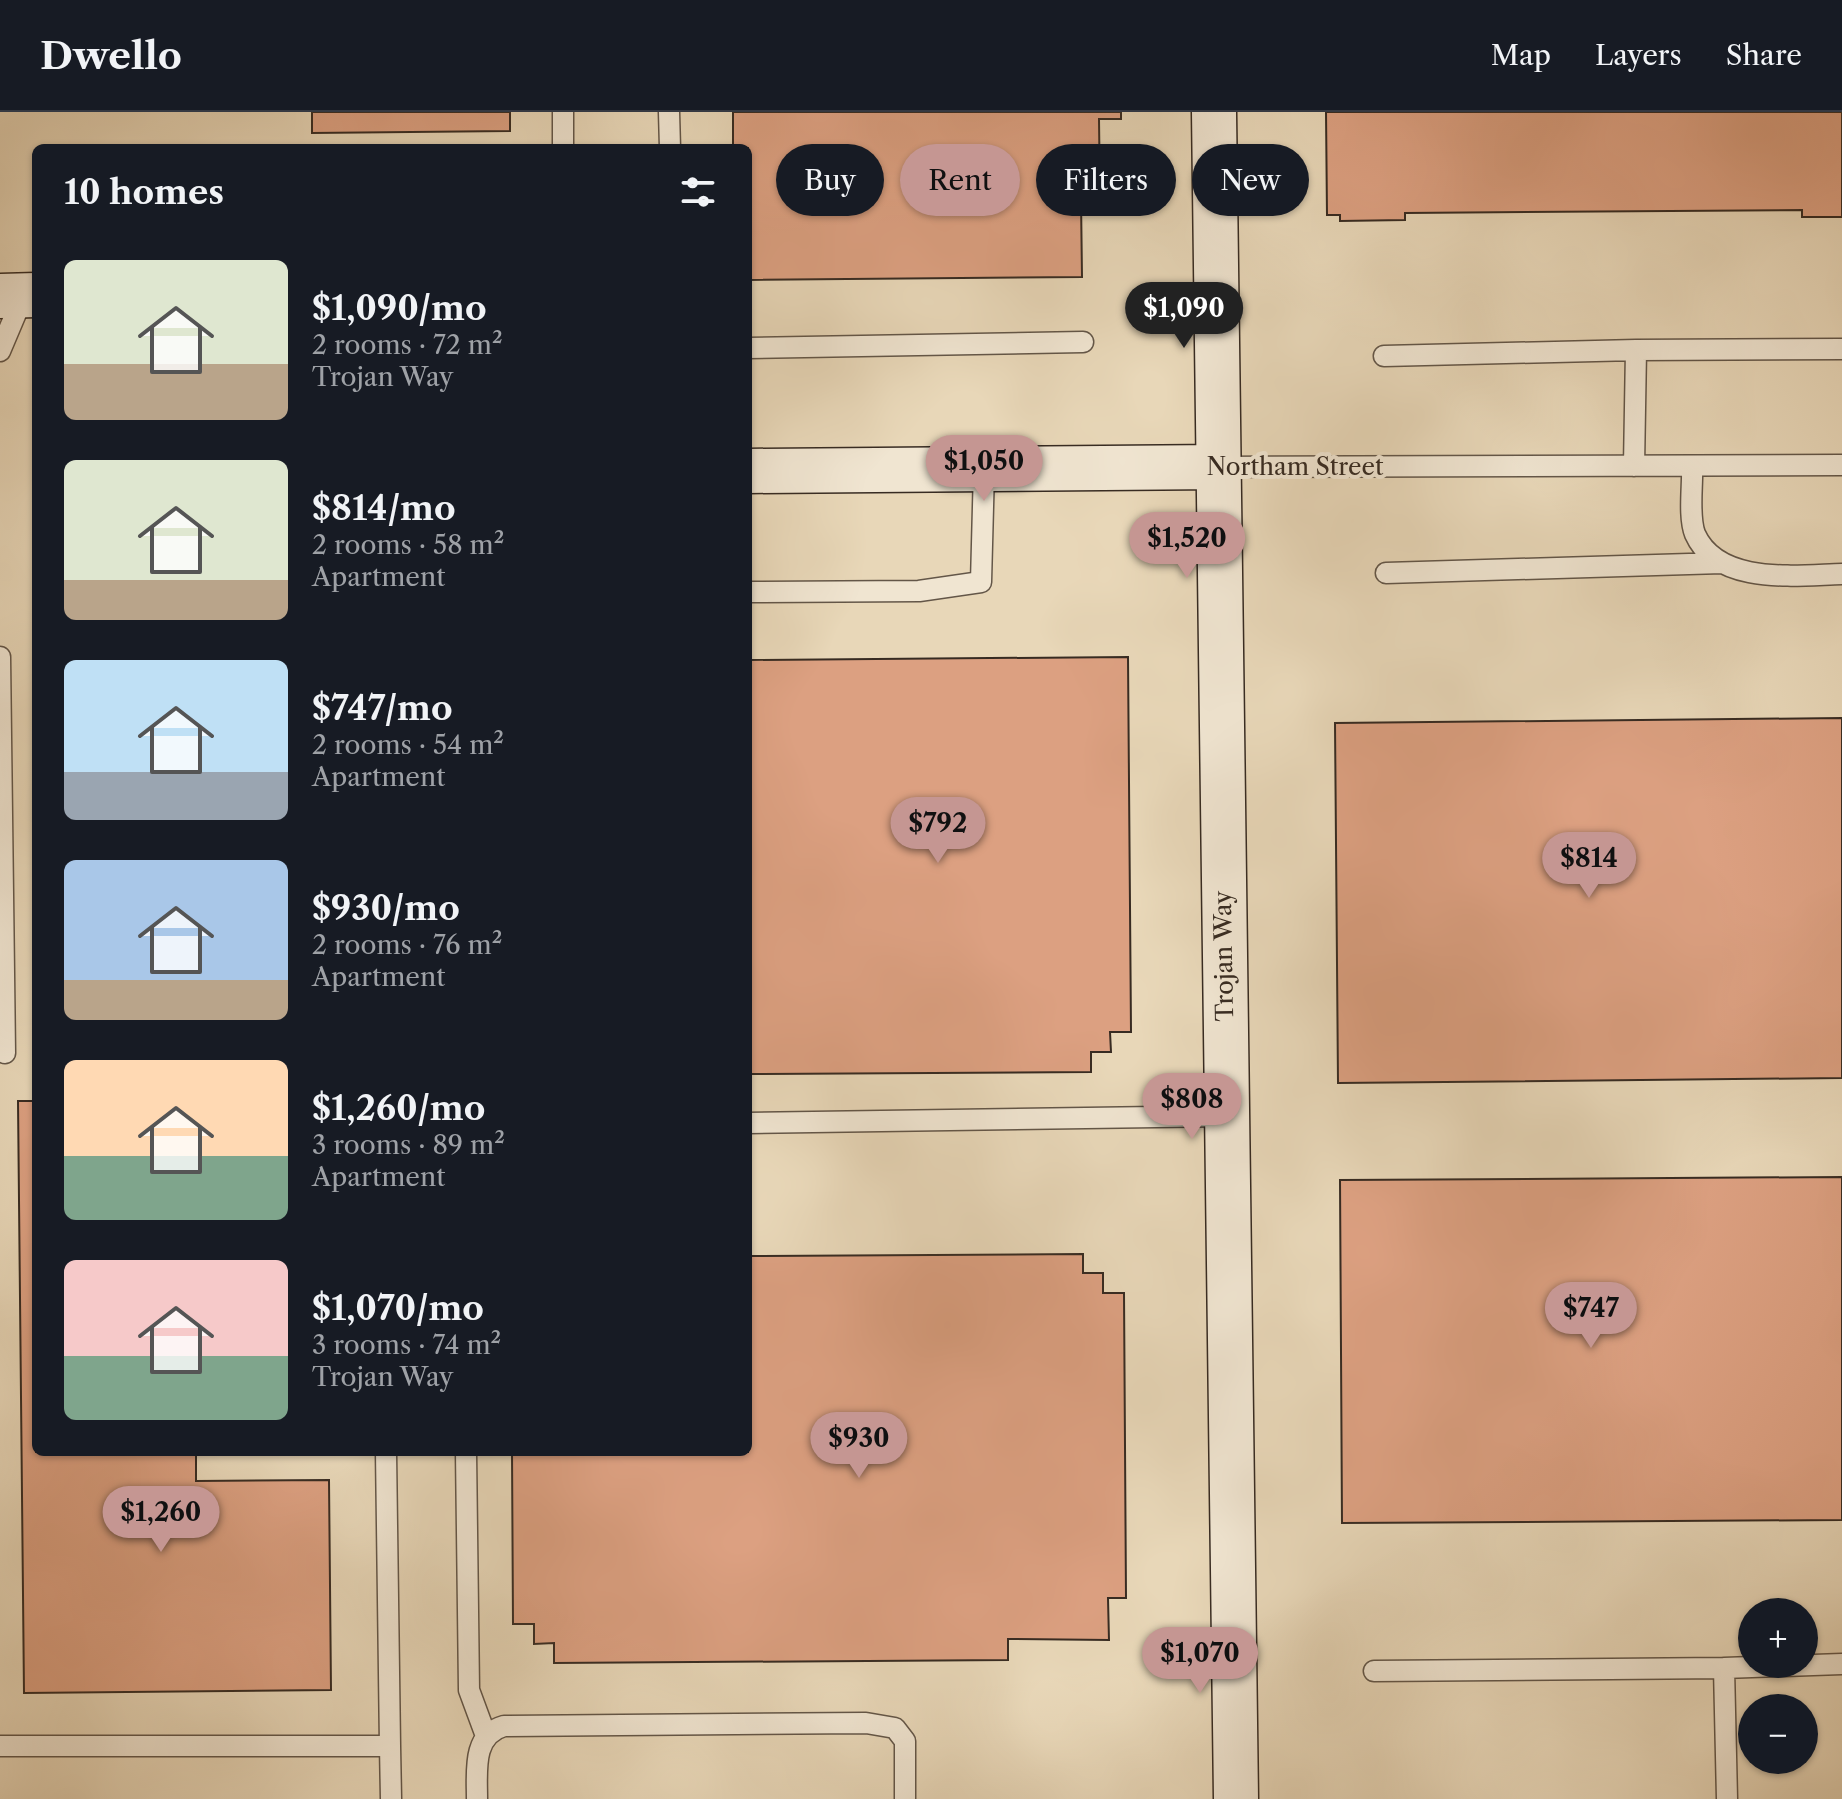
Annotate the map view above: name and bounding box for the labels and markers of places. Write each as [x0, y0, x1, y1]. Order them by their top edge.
pin: $1,090 [1119, 282, 1249, 350]
pin: $1,050 [919, 435, 1049, 503]
pin: $1,520 [1122, 512, 1252, 580]
pin: $792 [891, 797, 985, 865]
pin: $814 [1542, 832, 1636, 900]
pin: $808 [1145, 1073, 1239, 1141]
pin: $747 [1544, 1282, 1638, 1350]
pin: $930 [812, 1412, 906, 1480]
pin: $1,260 [96, 1486, 226, 1554]
pin: $1,070 [1135, 1627, 1265, 1695]

